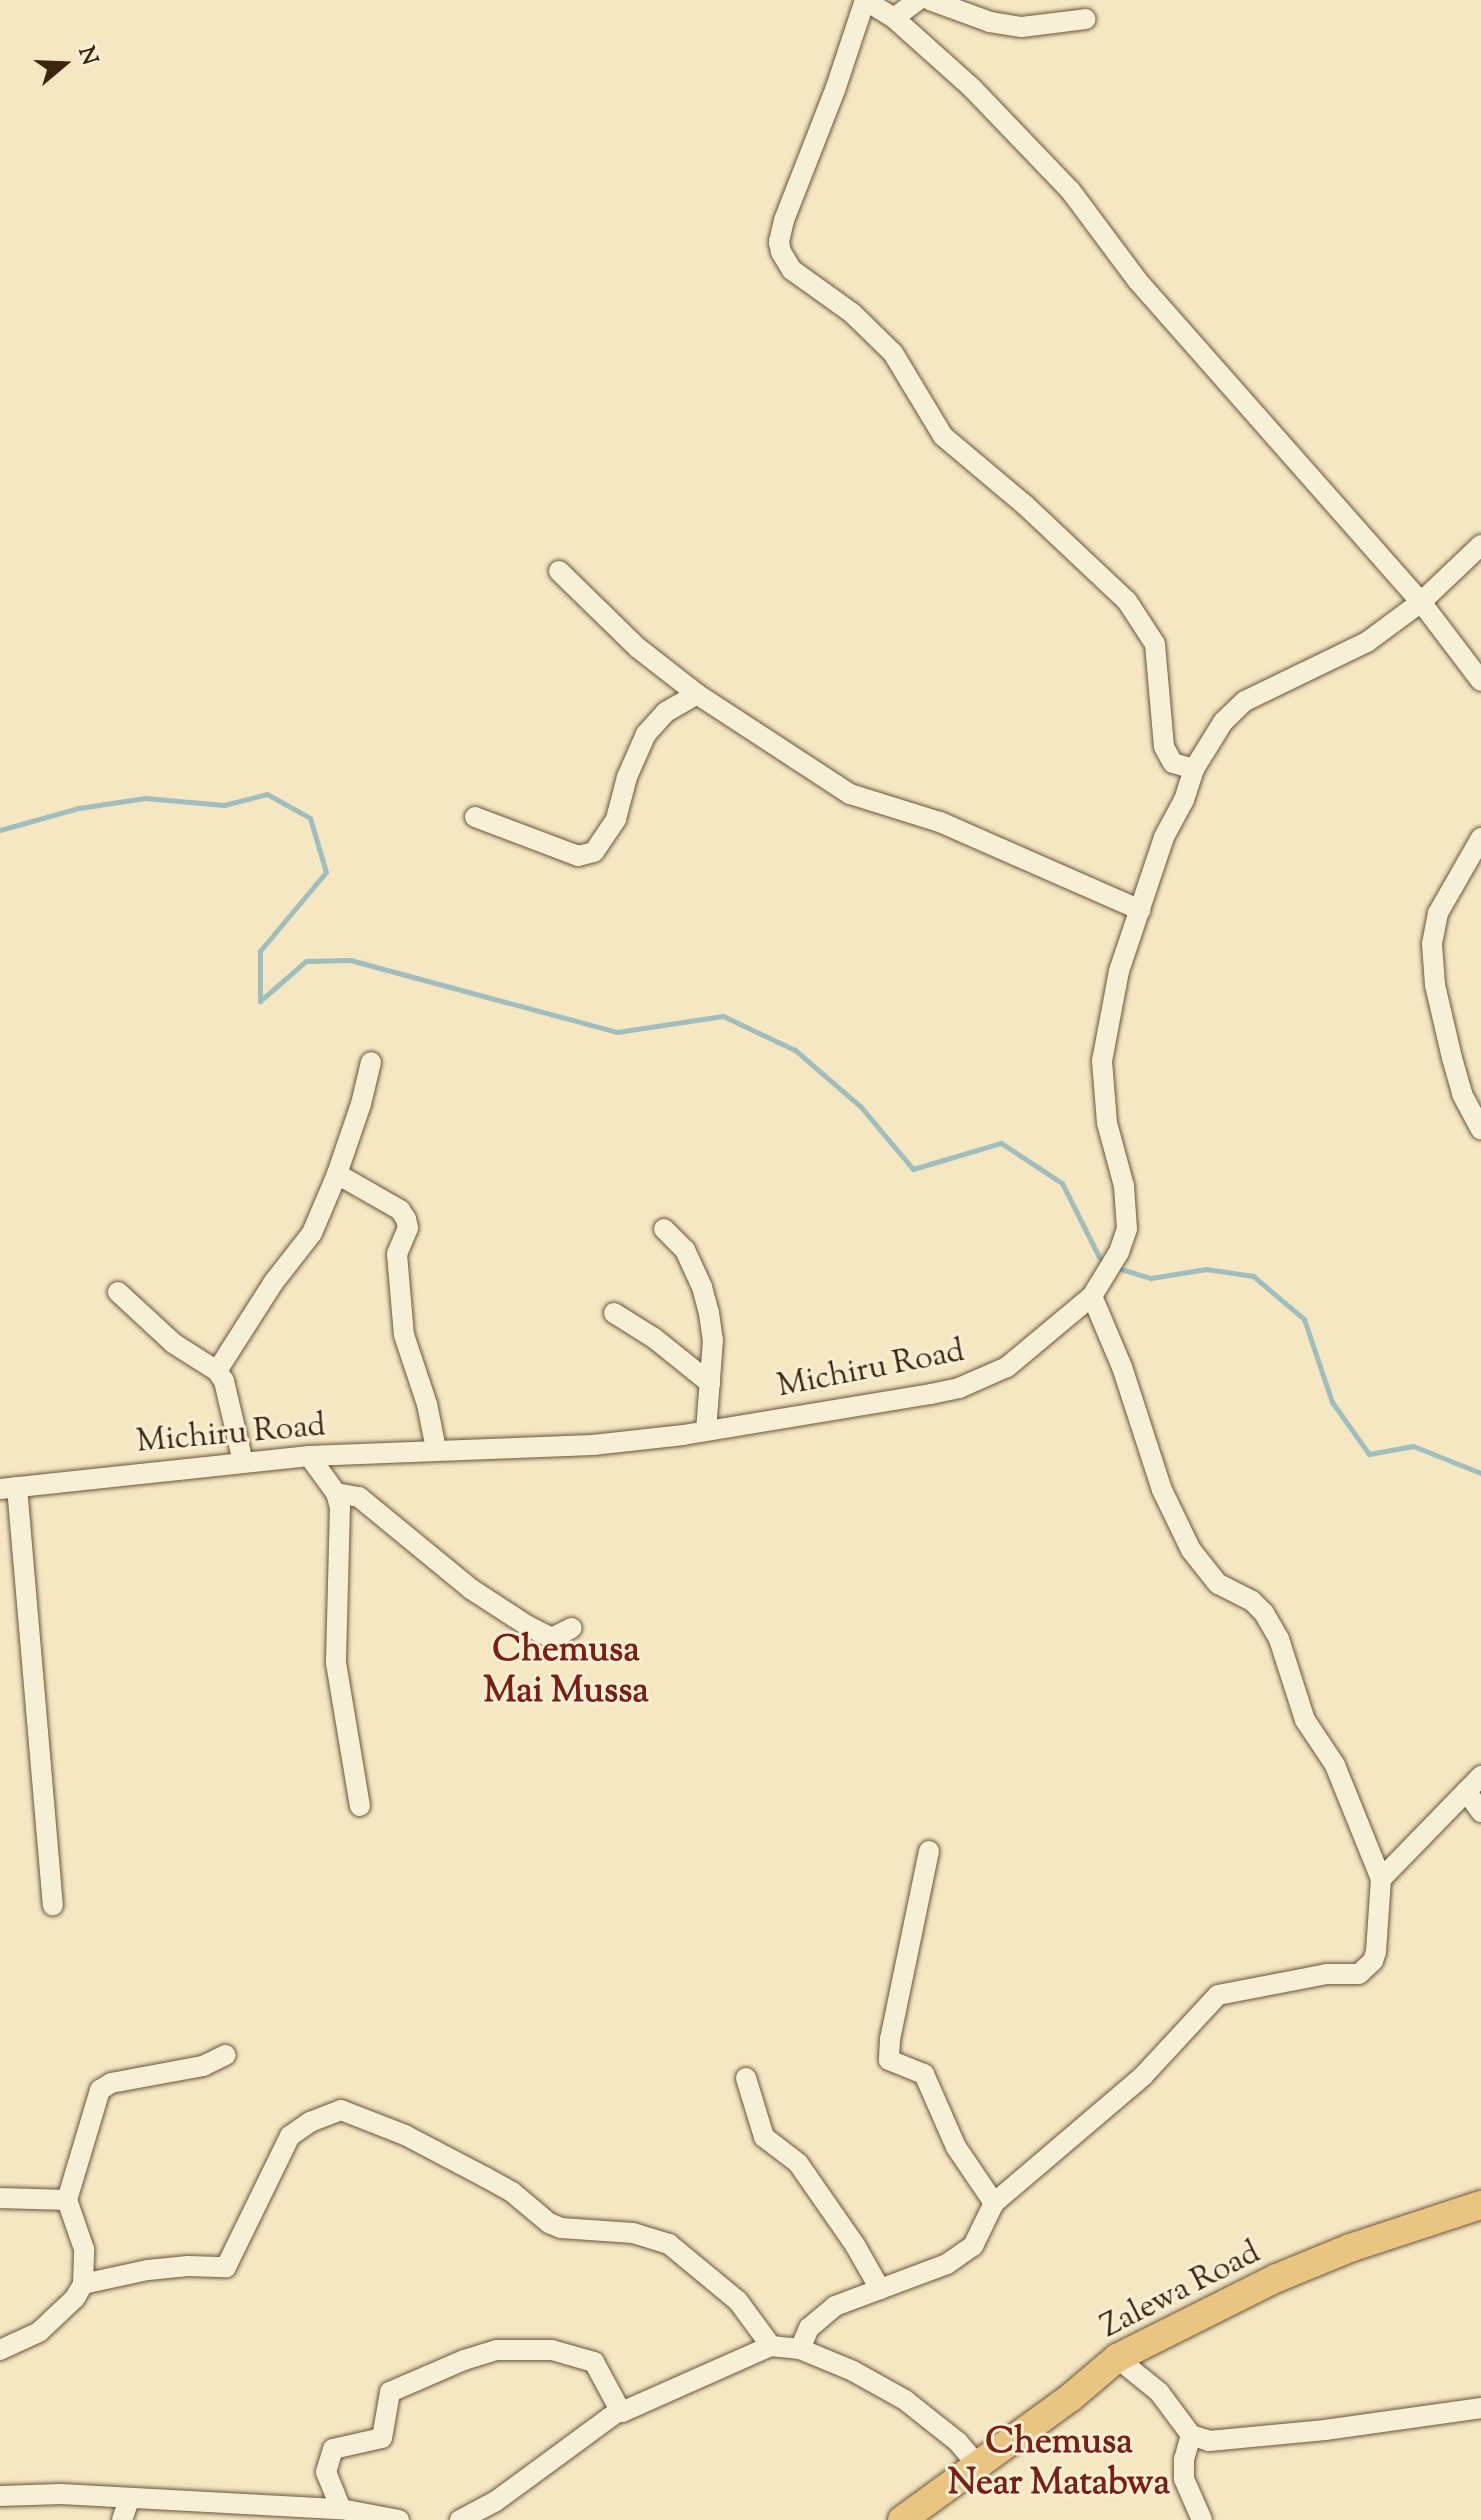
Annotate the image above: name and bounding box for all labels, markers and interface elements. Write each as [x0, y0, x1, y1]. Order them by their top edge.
north arrow [24, 24, 104, 104]
text: N [69, 43, 105, 70]
street label: Michiru Road [774, 1333, 968, 1407]
street label: Michiru Road [135, 1408, 327, 1462]
district label: Chemusa Mai Mussa [483, 1629, 649, 1714]
street label: Zalewa Road [1095, 2235, 1267, 2347]
district label: Chemusa Near Matabwa [948, 2421, 1170, 2506]

